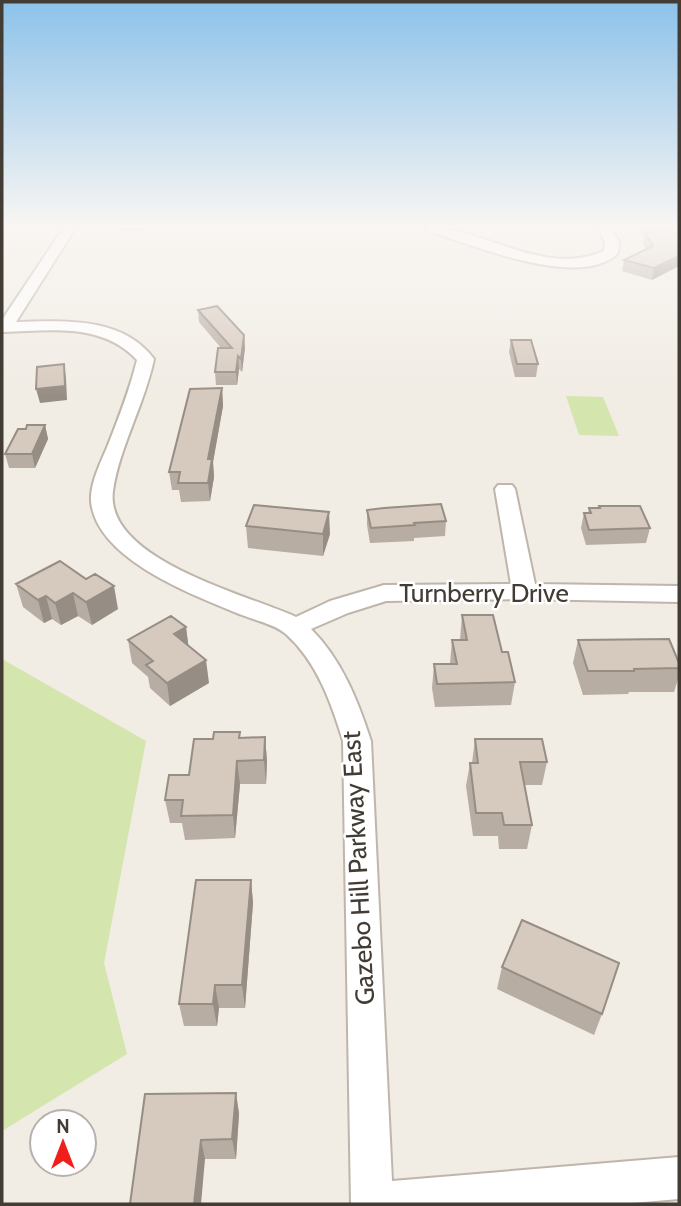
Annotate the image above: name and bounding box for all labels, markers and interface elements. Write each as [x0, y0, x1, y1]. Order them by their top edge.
street label: Turnberry Drive [399, 577, 569, 609]
street label: Gazebo Hill Parkway East [335, 730, 381, 1006]
north arrow [28, 1108, 98, 1178]
text: N [56, 1115, 70, 1138]

